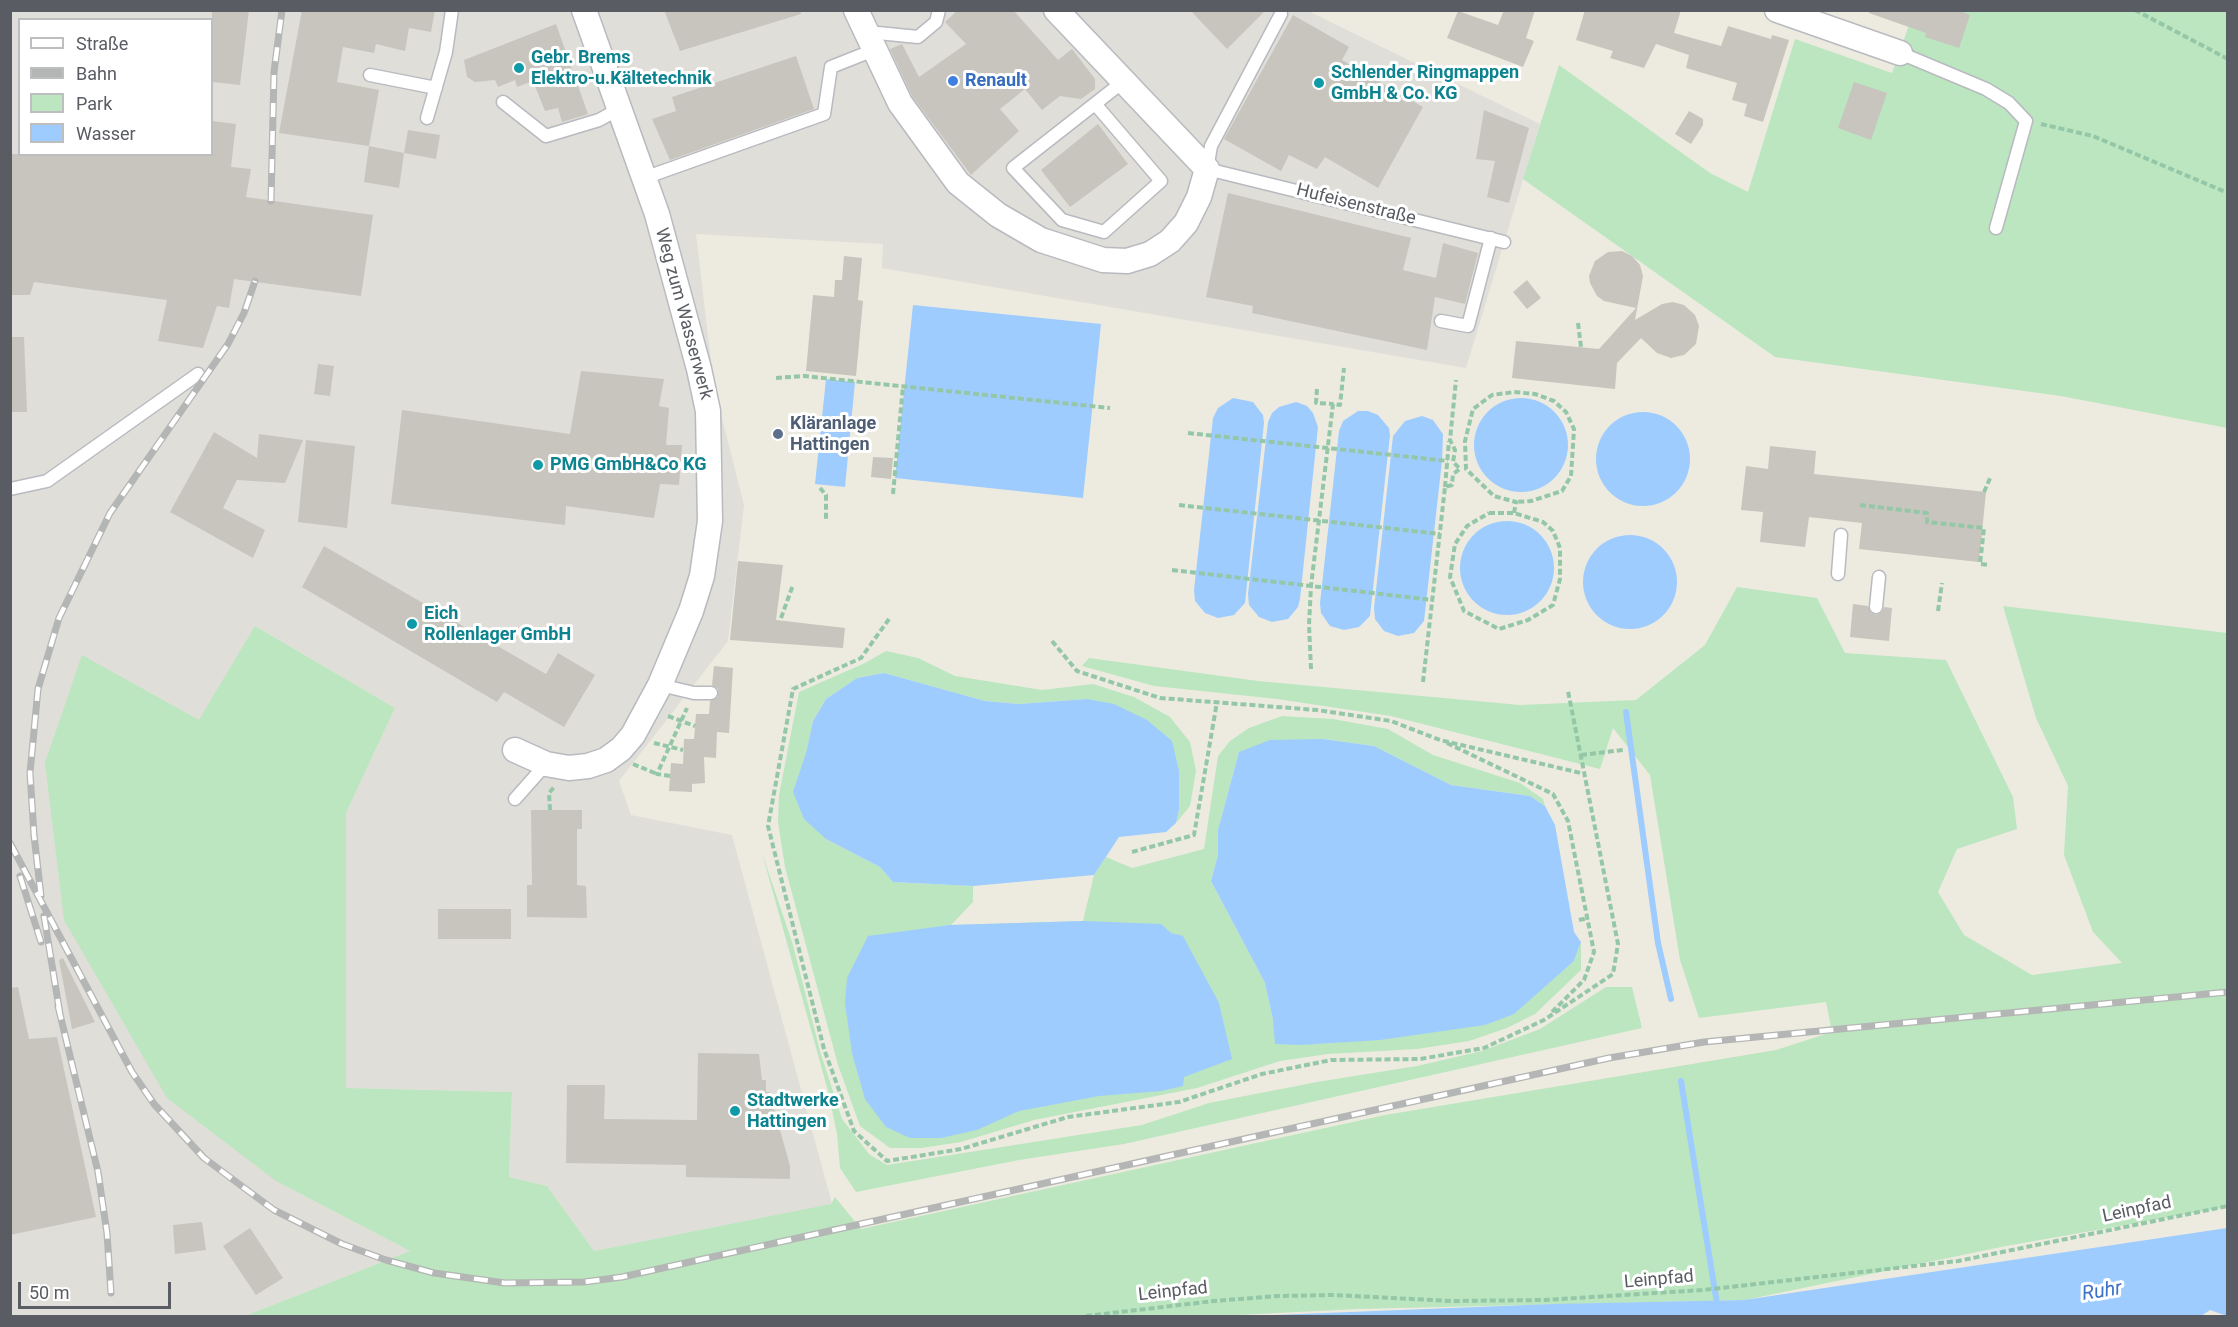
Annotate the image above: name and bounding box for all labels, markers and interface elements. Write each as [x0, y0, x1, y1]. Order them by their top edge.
legend [18, 18, 213, 156]
text: Straße [76, 33, 128, 54]
place label: Gebr. Brems Elektro-u.Kältetechnik [531, 47, 712, 90]
marker: Gebr. Brems Elektro-u.Kältetechnik [512, 61, 526, 75]
place label: Schlender Ringmappen GmbH & Co. KG [1331, 62, 1519, 104]
text: Bahn [76, 63, 117, 84]
place label: Renault [965, 70, 1027, 92]
marker: Renault [946, 74, 960, 88]
marker: Schlender Ringmappen GmbH & Co. KG [1312, 76, 1326, 90]
text: Park [76, 93, 112, 114]
text: Wasser [76, 123, 136, 144]
street label: Hufeisenstraße [1294, 180, 1418, 230]
street label: Weg zum Wasserwerk [650, 226, 716, 402]
place label: Kläranlage Hattingen [790, 413, 876, 456]
marker: Kläranlage Hattingen [771, 427, 785, 441]
place label: PMG GmbH&Co KG [550, 454, 706, 476]
marker: PMG GmbH&Co KG [531, 458, 545, 472]
place label: Eich Rollenlager GmbH [424, 603, 571, 646]
marker: Eich Rollenlager GmbH [405, 617, 419, 631]
place label: Stadtwerke Hattingen [747, 1090, 839, 1132]
marker: Stadtwerke Hattingen [728, 1104, 742, 1118]
street label: Leinpfad [2101, 1192, 2173, 1228]
street label: Leinpfad [1623, 1266, 1695, 1294]
scale bar [21, 1270, 174, 1308]
water label: Ruhr [2080, 1277, 2124, 1307]
street label: Leinpfad [1137, 1278, 1209, 1306]
text: 50 m [29, 1282, 69, 1303]

